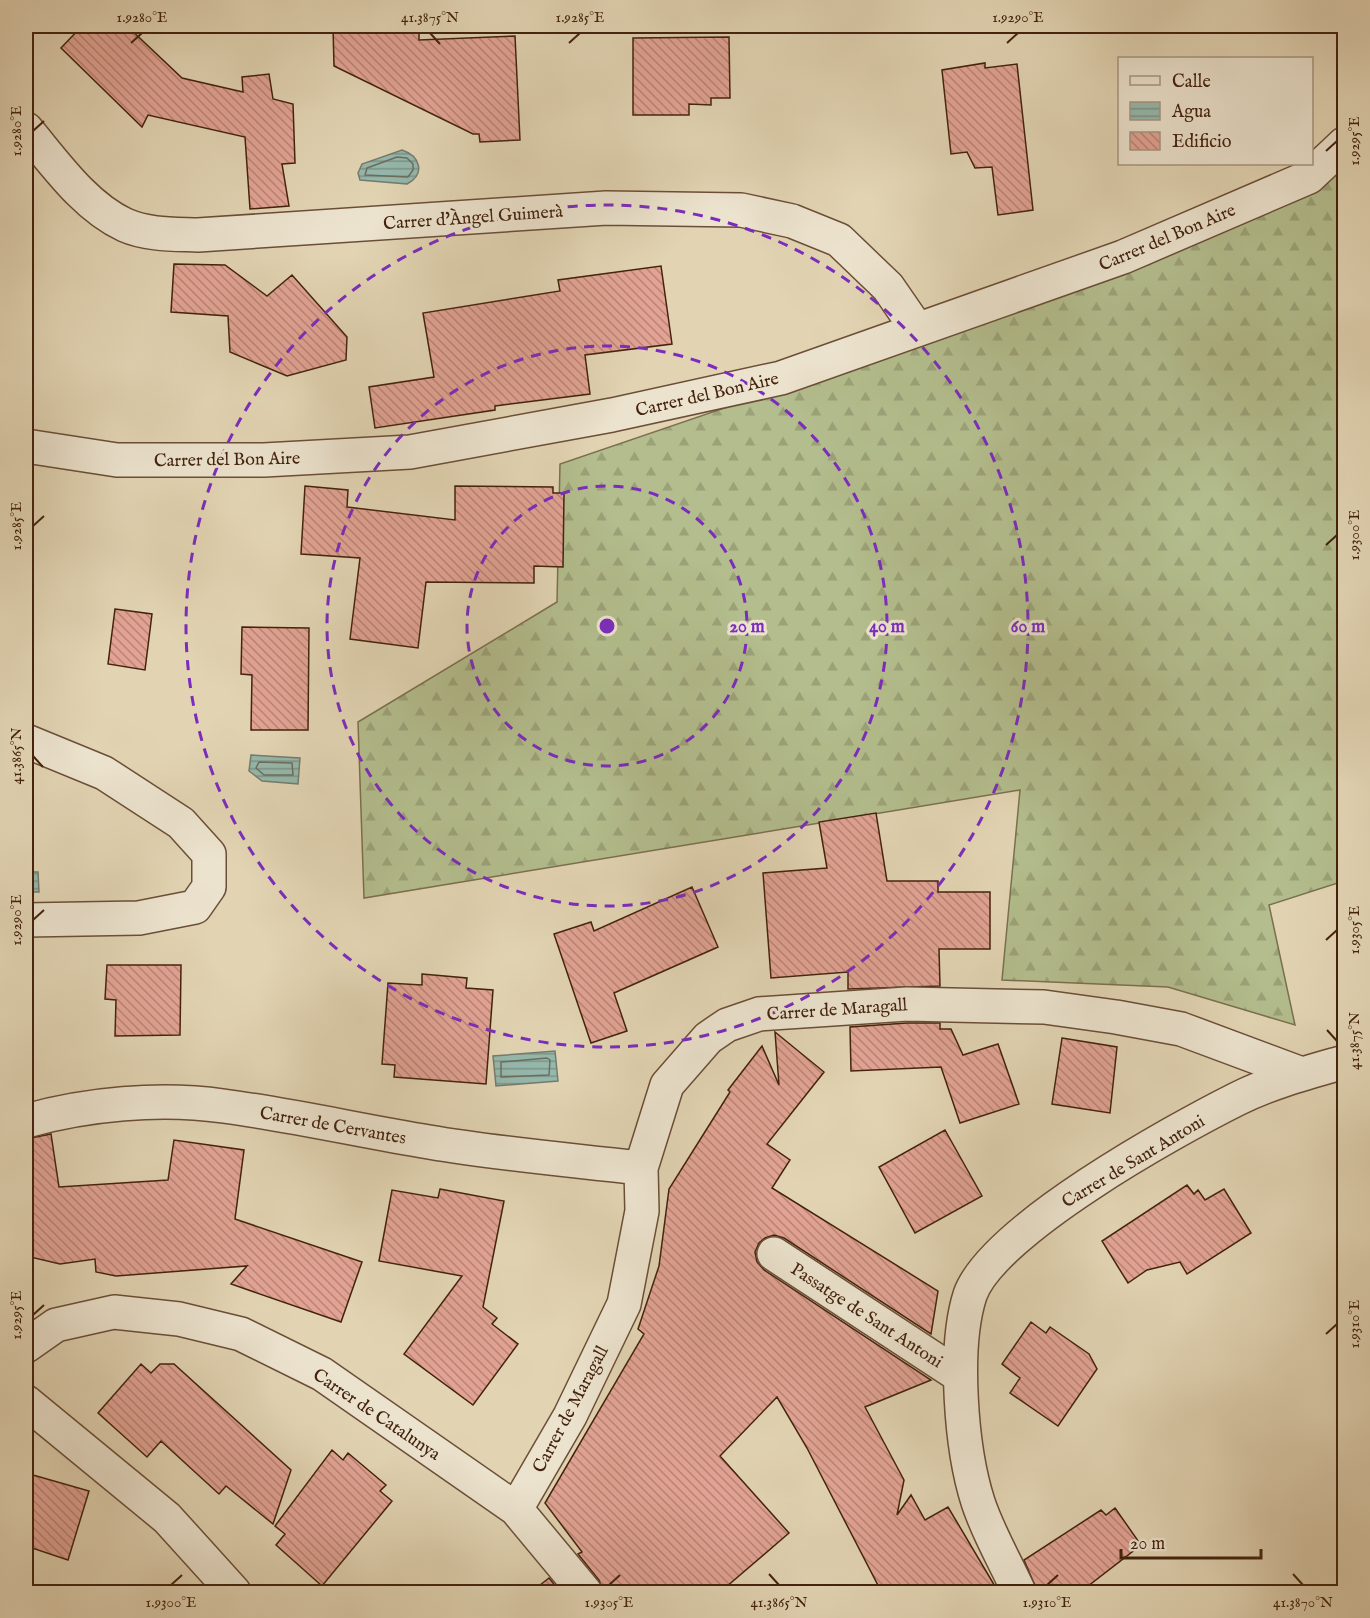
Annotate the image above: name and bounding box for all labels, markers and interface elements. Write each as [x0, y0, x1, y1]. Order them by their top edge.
text: 1.9280°E [117, 8, 167, 27]
text: 41.3875°N [401, 8, 459, 27]
text: 1.9285°E [556, 8, 604, 27]
text: 1.9290°E [992, 8, 1044, 27]
legend [1118, 57, 1313, 165]
text: Calle [1172, 71, 1211, 94]
text: Agua [1171, 101, 1211, 124]
text: 1.9280°E [7, 106, 26, 156]
text: 1.9295°E [1345, 116, 1364, 166]
text: Edificio [1172, 131, 1232, 154]
street label: Carrer d'Àngel Guimerà [382, 199, 564, 236]
street label: Carrer del Bon Aire [1096, 199, 1239, 278]
street label: Carrer del Bon Aire [633, 368, 781, 423]
street label: Carrer del Bon Aire [154, 448, 300, 473]
text: 1.9285°E [7, 502, 26, 550]
text: 1.9300°E [1345, 510, 1364, 560]
centre of rings [597, 616, 617, 636]
text: 20 m [729, 616, 765, 639]
text: 40 m [869, 616, 905, 639]
text: 60 m [1011, 616, 1045, 639]
text: 41.3865°N [7, 727, 26, 785]
text: 1.9290°E [7, 894, 26, 946]
text: 1.9305°E [1345, 906, 1364, 954]
street label: Carrer de Maragall [766, 994, 908, 1027]
text: 41.3875°N [1345, 1012, 1364, 1070]
street label: Carrer de Cervantes [258, 1102, 408, 1151]
street label: Carrer de Sant Antoni [1058, 1110, 1210, 1214]
street label: Passatge de Sant Antoni [786, 1258, 947, 1374]
text: 1.9295°E [7, 1290, 26, 1340]
text: 1.9310°E [1345, 1300, 1364, 1348]
street label: Carrer de Maragall [528, 1342, 615, 1477]
street label: Carrer de Catalunya [308, 1364, 445, 1467]
scale bar [1121, 1522, 1260, 1560]
text: 20 m [1130, 1533, 1165, 1556]
text: 1.9300°E [146, 1593, 196, 1612]
text: 1.9305°E [585, 1593, 633, 1612]
text: 41.3865°N [750, 1593, 808, 1612]
text: 1.9310°E [1023, 1593, 1071, 1612]
text: 41.3870°N [1273, 1593, 1333, 1612]

